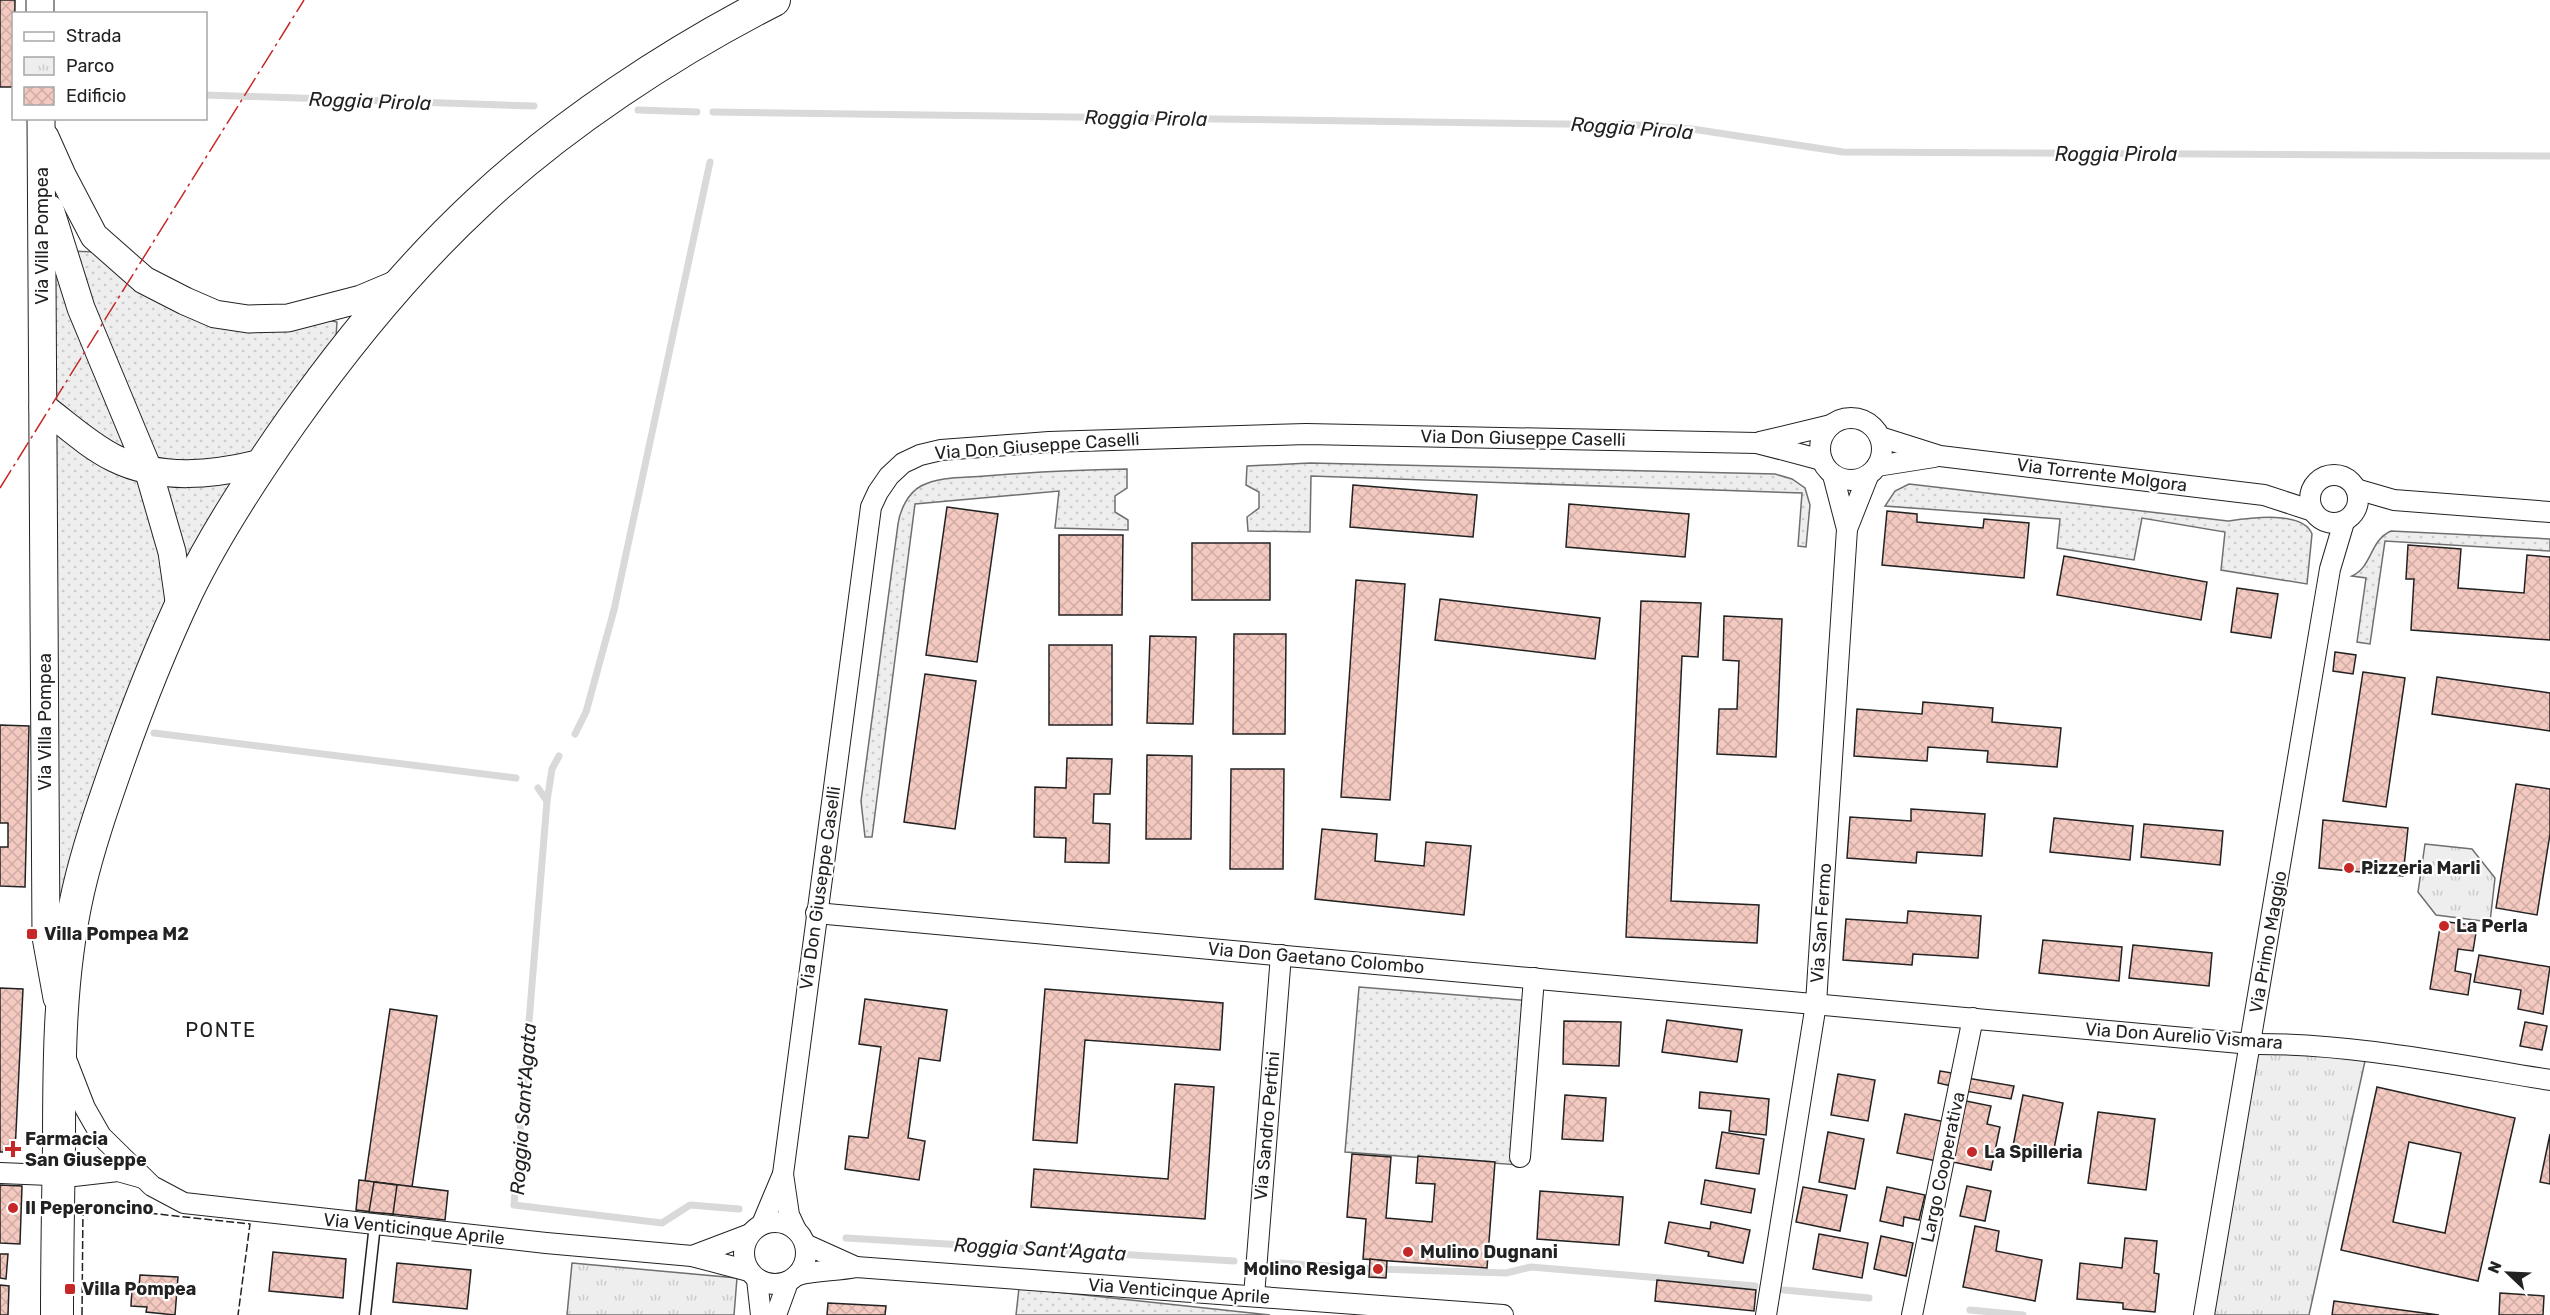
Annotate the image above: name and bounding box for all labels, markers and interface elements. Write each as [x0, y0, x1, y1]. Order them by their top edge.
legend [12, 12, 207, 120]
text: Strada [66, 25, 122, 47]
text: Parco [66, 55, 114, 77]
text: Edificio [66, 85, 126, 107]
water label: Roggia Pirola [308, 87, 432, 115]
water label: Roggia Pirola [1084, 105, 1208, 131]
water label: Roggia Pirola [1570, 112, 1694, 144]
water label: Roggia Pirola [2054, 142, 2178, 166]
street label: Via Villa Pompea [31, 167, 53, 305]
street label: Via Don Giuseppe Caselli [1420, 425, 1626, 451]
street label: Via Don Giuseppe Caselli [934, 428, 1140, 464]
street label: Via Torrente Molgora [2015, 454, 2189, 496]
street label: Via Villa Pompea [34, 653, 56, 791]
street label: Via Don Giuseppe Caselli [795, 785, 845, 991]
place label: Pizzeria Marli [2361, 857, 2481, 879]
marker: Pizzeria Marli [2342, 861, 2356, 875]
street label: Via San Fermo [1806, 862, 1836, 984]
street label: Via Primo Maggio [2245, 869, 2291, 1015]
place label: La Perla [2456, 915, 2528, 937]
marker: La Perla [2437, 919, 2451, 933]
place label: Villa Pompea M2 [44, 923, 189, 945]
marker: Villa Pompea M2 [25, 927, 39, 941]
street label: Via Don Gaetano Colombo [1207, 938, 1425, 978]
district label: PONTE [185, 1018, 257, 1042]
street label: Via Don Aurelio Vismara [2084, 1018, 2284, 1054]
water label: Roggia Sant'Agata [505, 1022, 541, 1196]
street label: Via Sandro Pertini [1250, 1051, 1284, 1201]
street label: Largo Cooperativa [1916, 1090, 1970, 1244]
place label: Farmacia San Giuseppe [25, 1128, 147, 1171]
place label: La Spilleria [1984, 1141, 2083, 1163]
marker: Farmacia San Giuseppe [6, 1142, 20, 1156]
marker: La Spilleria [1965, 1145, 1979, 1159]
place label: Il Peperoncino [25, 1197, 154, 1219]
marker: Il Peperoncino [6, 1201, 20, 1215]
street label: Via Venticinque Aprile [322, 1209, 506, 1249]
water label: Roggia Sant'Agata [953, 1232, 1127, 1266]
place label: Mulino Dugnani [1420, 1241, 1558, 1263]
north arrow [2478, 1243, 2538, 1303]
marker: Mulino Dugnani [1401, 1245, 1415, 1259]
place label: Molino Resiga [1243, 1258, 1366, 1280]
text: N [2484, 1258, 2506, 1276]
marker: Molino Resiga [1371, 1262, 1385, 1276]
street label: Via Venticinque Aprile [1087, 1274, 1271, 1308]
place label: Villa Pompea [82, 1278, 196, 1300]
marker: Villa Pompea [63, 1282, 77, 1296]

